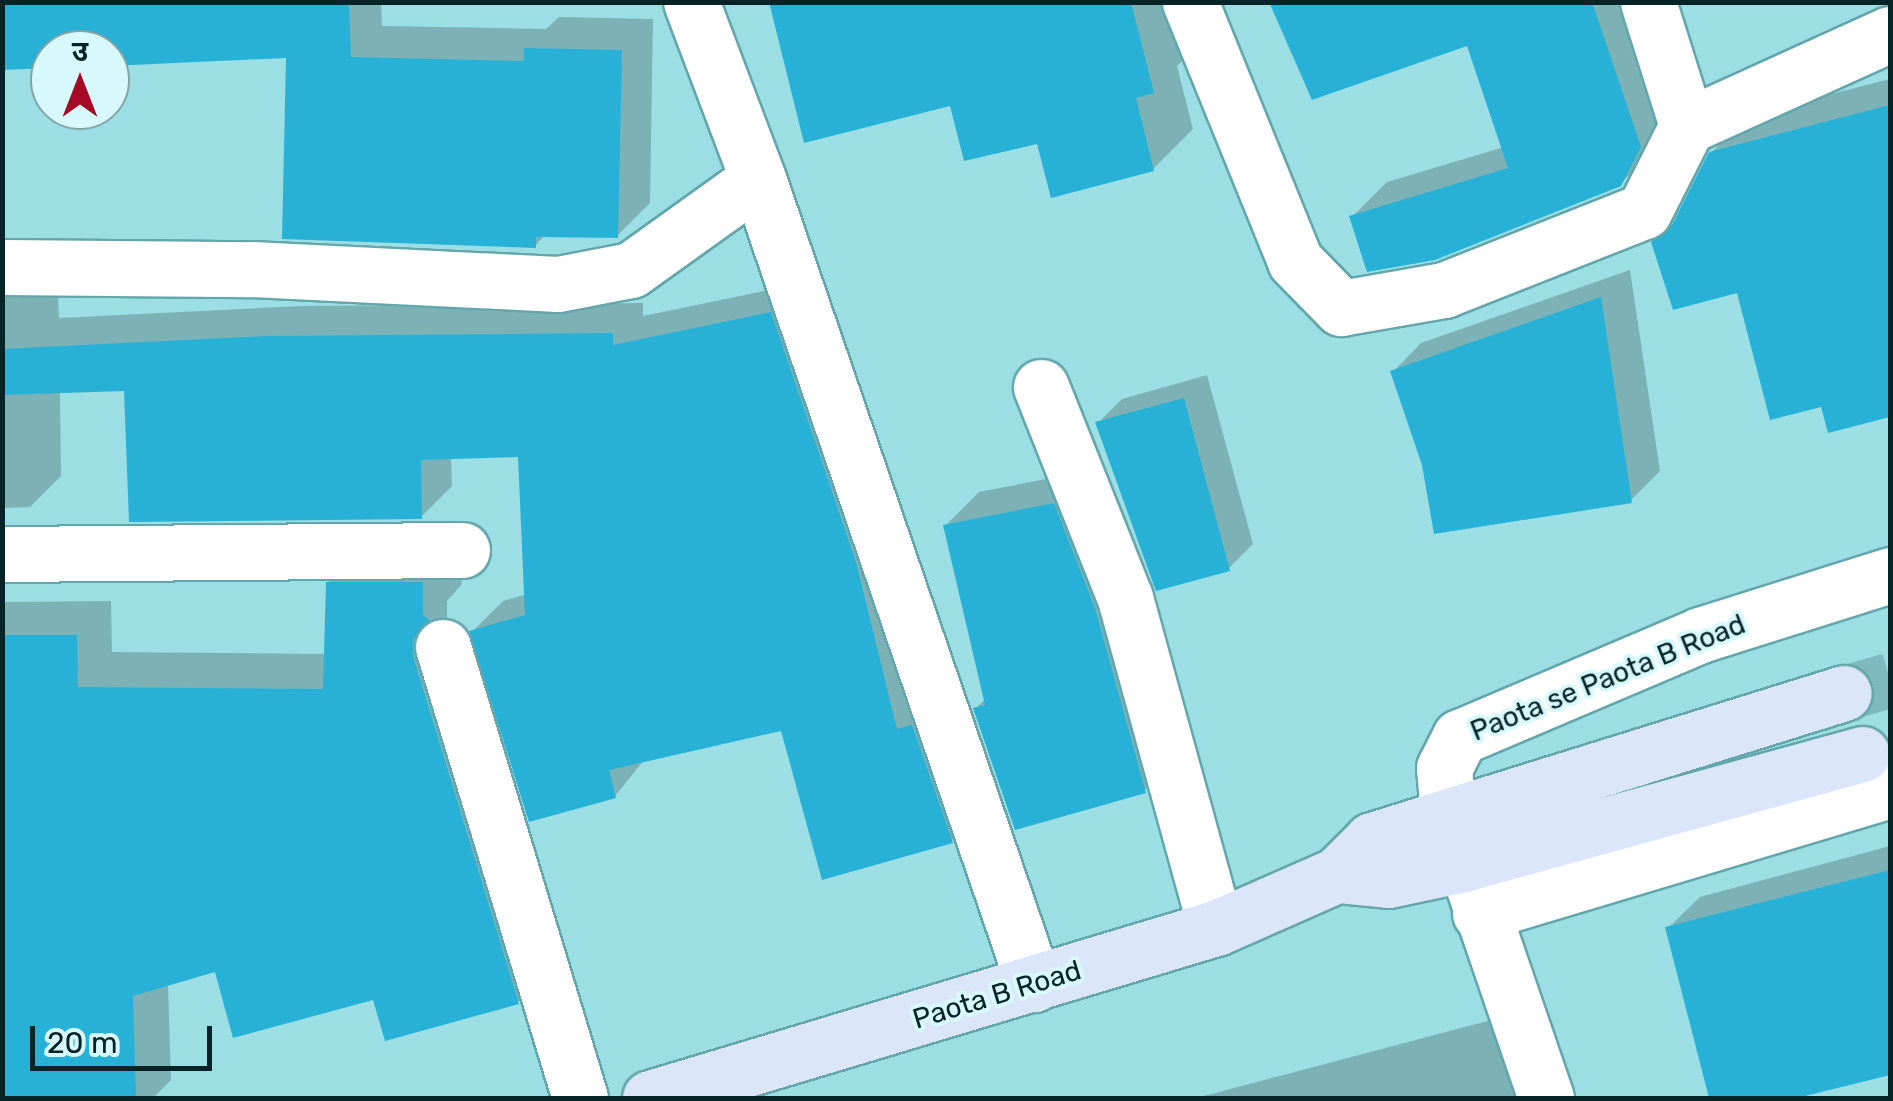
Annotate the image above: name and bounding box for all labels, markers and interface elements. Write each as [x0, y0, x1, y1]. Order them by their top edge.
north arrow [30, 30, 130, 130]
text: उ [72, 35, 88, 68]
street label: Paota se Paota B Road [1466, 607, 1750, 749]
street label: Paota B Road [909, 953, 1085, 1037]
scale bar [35, 1006, 218, 1068]
text: 20 m [47, 1025, 118, 1061]

